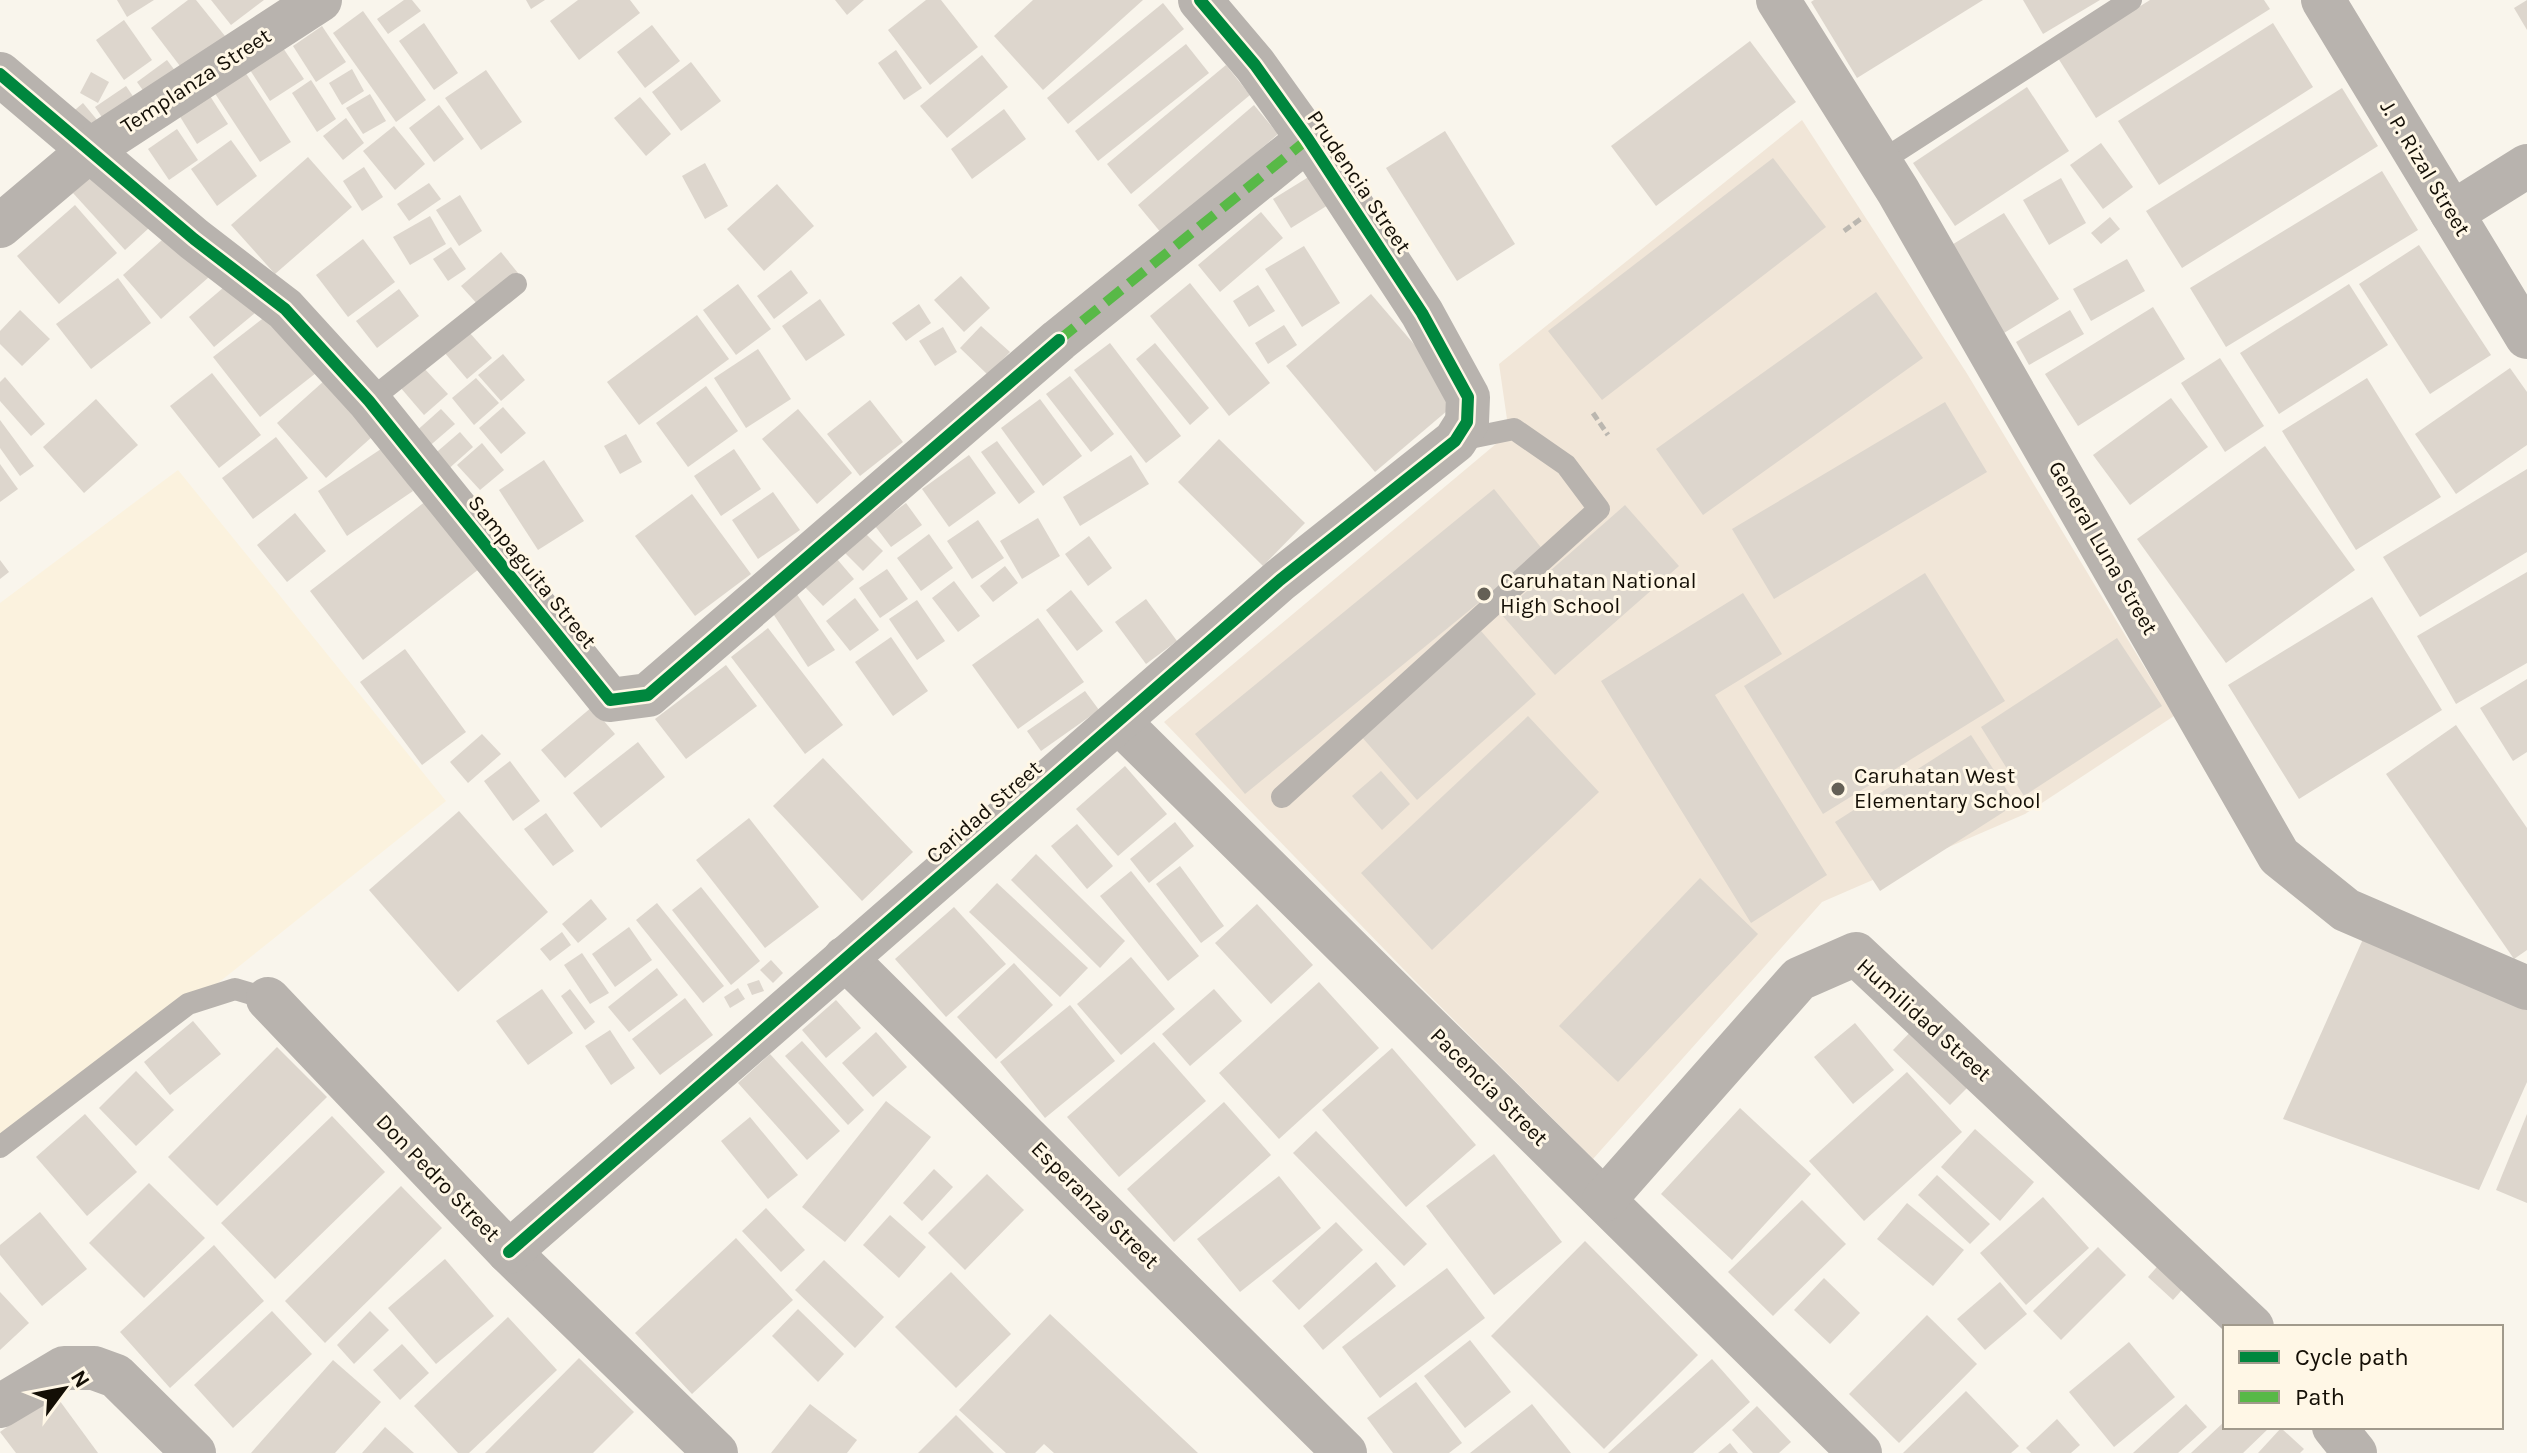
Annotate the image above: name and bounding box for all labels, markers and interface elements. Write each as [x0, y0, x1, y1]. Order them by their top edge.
street label: Templanza Street [116, 23, 276, 139]
street label: J. P. Rizal Street [2374, 95, 2476, 241]
street label: Prudencia Street [1302, 106, 1416, 258]
street label: General Luna Street [2043, 457, 2163, 639]
street label: Sampaguita Street [462, 490, 602, 654]
place label: Caruhatan National High School [1500, 568, 1697, 619]
marker: Caruhatan National High School [1475, 585, 1493, 603]
street label: Caridad Street [921, 755, 1047, 869]
place label: Caruhatan West Elementary School [1854, 763, 2041, 814]
marker: Caruhatan West Elementary School [1829, 780, 1847, 798]
street label: Humilidad Street [1852, 953, 1996, 1087]
street label: Pacencia Street [1425, 1023, 1553, 1151]
street label: Don Pedro Street [371, 1109, 505, 1247]
street label: Esperanza Street [1026, 1136, 1164, 1274]
legend [2223, 1325, 2503, 1429]
text: Cycle path [2295, 1343, 2409, 1371]
north arrow [24, 1349, 104, 1429]
text: N [65, 1365, 95, 1393]
text: Path [2295, 1383, 2345, 1411]

